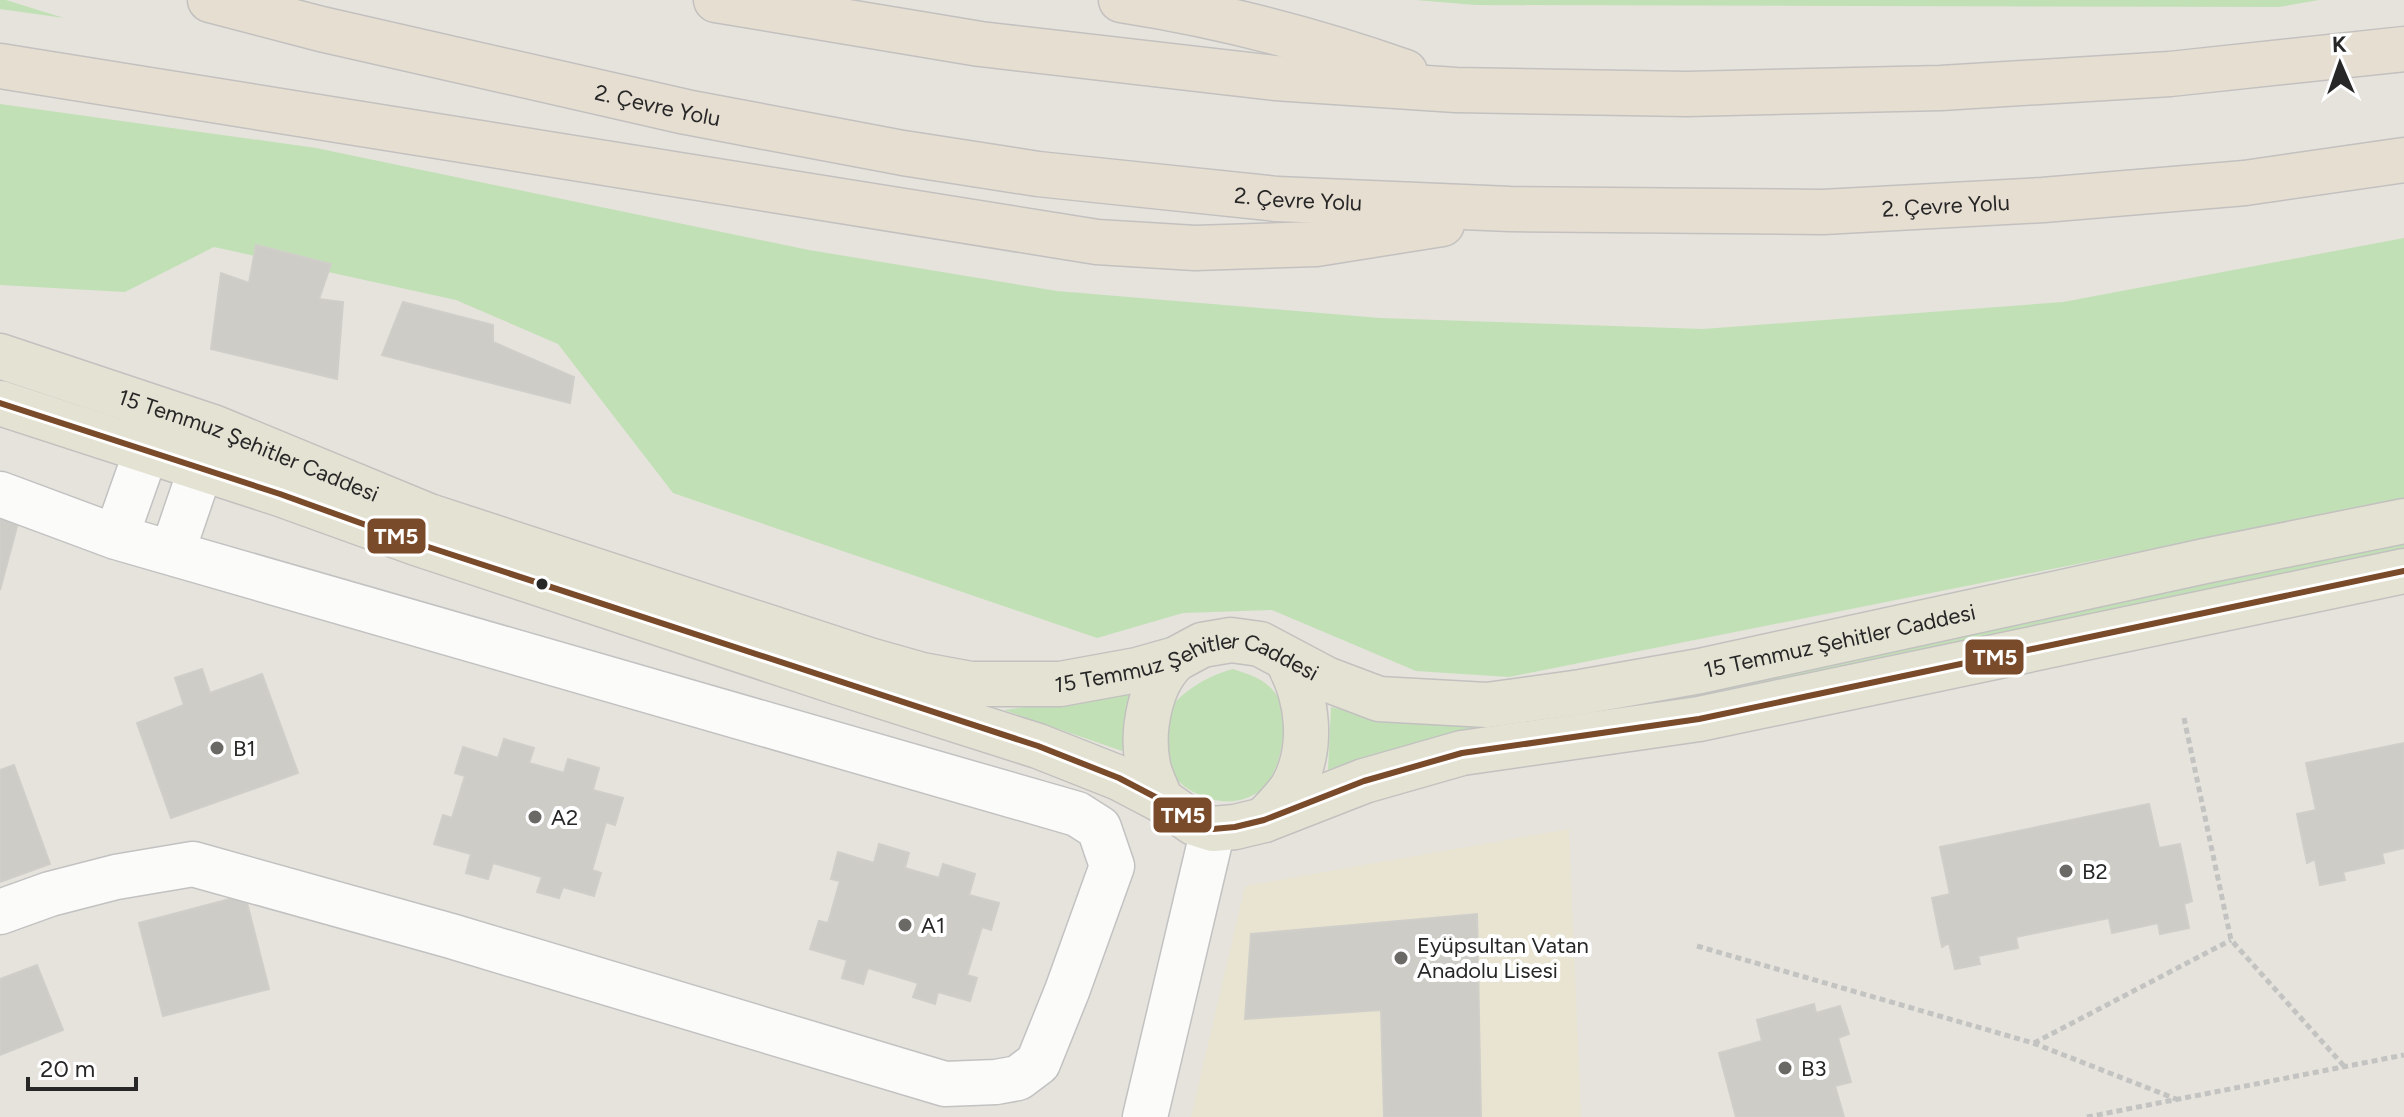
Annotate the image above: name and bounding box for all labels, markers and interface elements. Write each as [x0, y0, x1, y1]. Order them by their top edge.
north arrow [2300, 24, 2380, 104]
text: K [2332, 31, 2347, 58]
street label: 2. Çevre Yolu [592, 79, 723, 132]
street label: 2. Çevre Yolu [1233, 182, 1363, 217]
street label: 2. Çevre Yolu [1881, 189, 2011, 223]
street label: 15 Temmuz Şehitler Caddesi [114, 383, 383, 508]
line badge: TM5 [366, 517, 427, 555]
text: TM5 [374, 523, 418, 550]
unlabelled marker [534, 576, 550, 592]
street label: 15 Temmuz Şehitler Caddesi [1701, 598, 1978, 684]
text: 15 Temmuz Şehitler Caddesi [1054, 627, 1323, 698]
line badge: TM5 [1964, 638, 2025, 676]
text: TM5 [1973, 644, 2017, 671]
street label: 15 Temmuz Şehitler Caddesi [1047, 666, 1325, 698]
place label: B1 [233, 735, 256, 762]
marker: B1 [208, 739, 226, 757]
line badge: TM5 [1152, 796, 1213, 834]
text: TM5 [1161, 802, 1205, 829]
place label: A2 [551, 804, 578, 831]
marker: A2 [526, 808, 544, 826]
place label: B2 [2082, 858, 2108, 885]
marker: B2 [2057, 862, 2075, 880]
place label: A1 [921, 912, 945, 939]
marker: A1 [896, 916, 914, 934]
place label: Eyüpsultan Vatan Anadolu Lisesi [1417, 932, 1589, 984]
marker: Eyüpsultan Vatan Anadolu Lisesi [1392, 949, 1410, 967]
scale bar [28, 1041, 136, 1091]
text: 20 m [40, 1054, 95, 1083]
place label: B3 [1801, 1055, 1826, 1082]
marker: B3 [1776, 1059, 1794, 1077]

